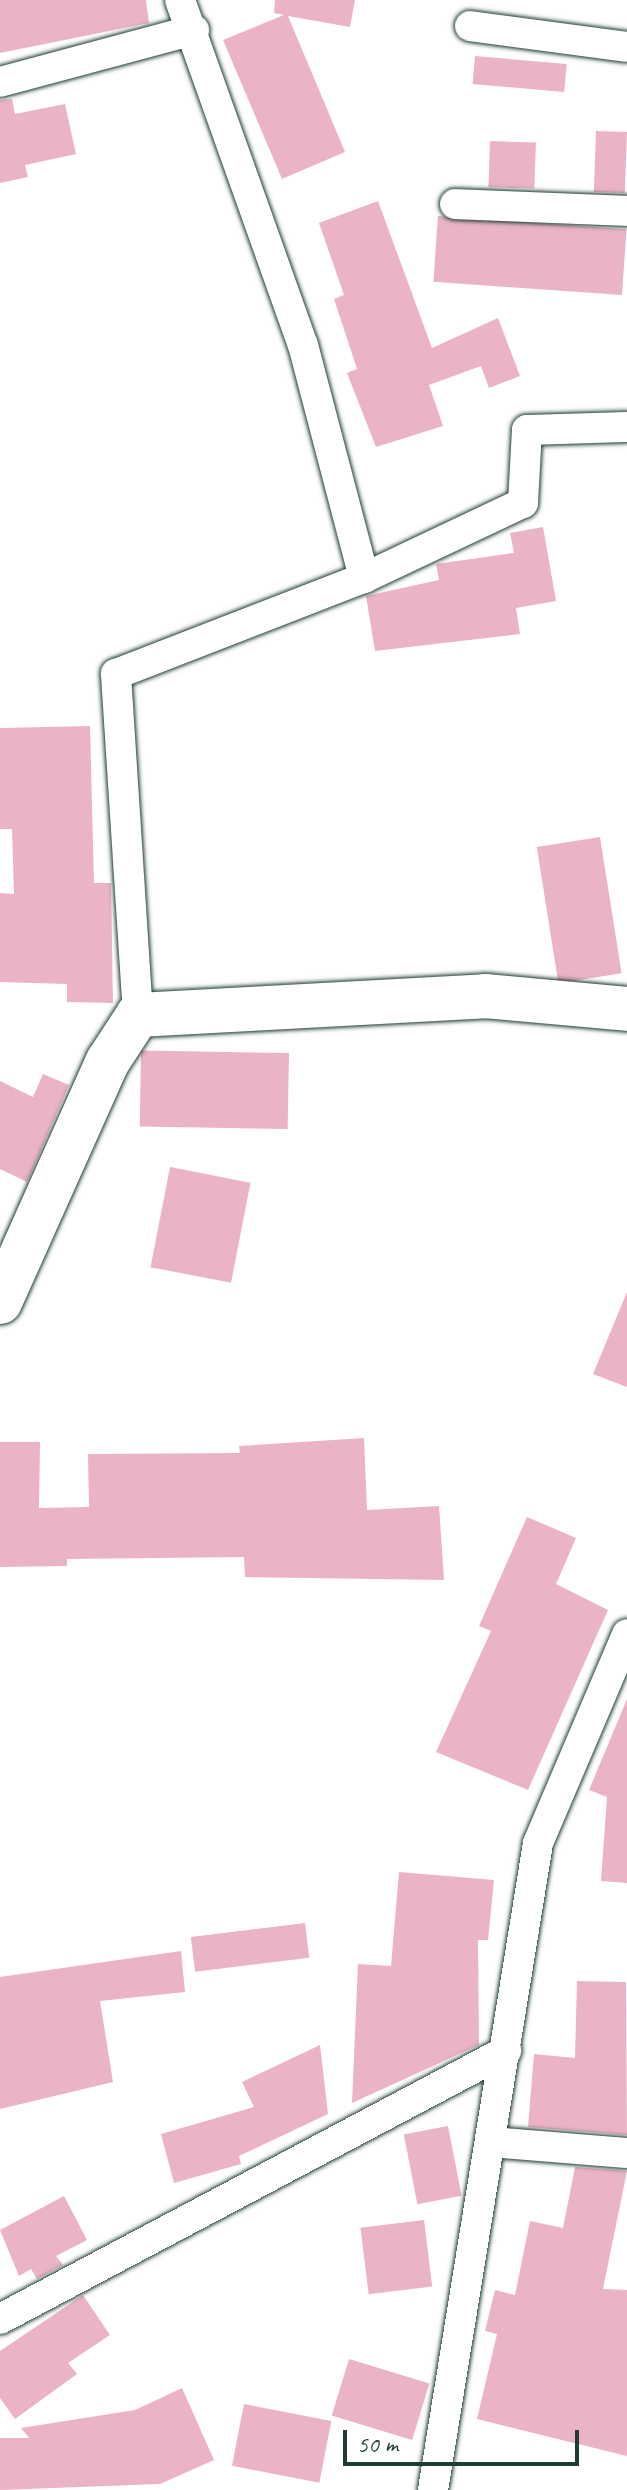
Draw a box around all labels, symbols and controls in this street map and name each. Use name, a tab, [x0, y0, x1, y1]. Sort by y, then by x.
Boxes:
scale bar	[347, 2414, 583, 2464]
text: 50 m	[357, 2429, 398, 2459]

